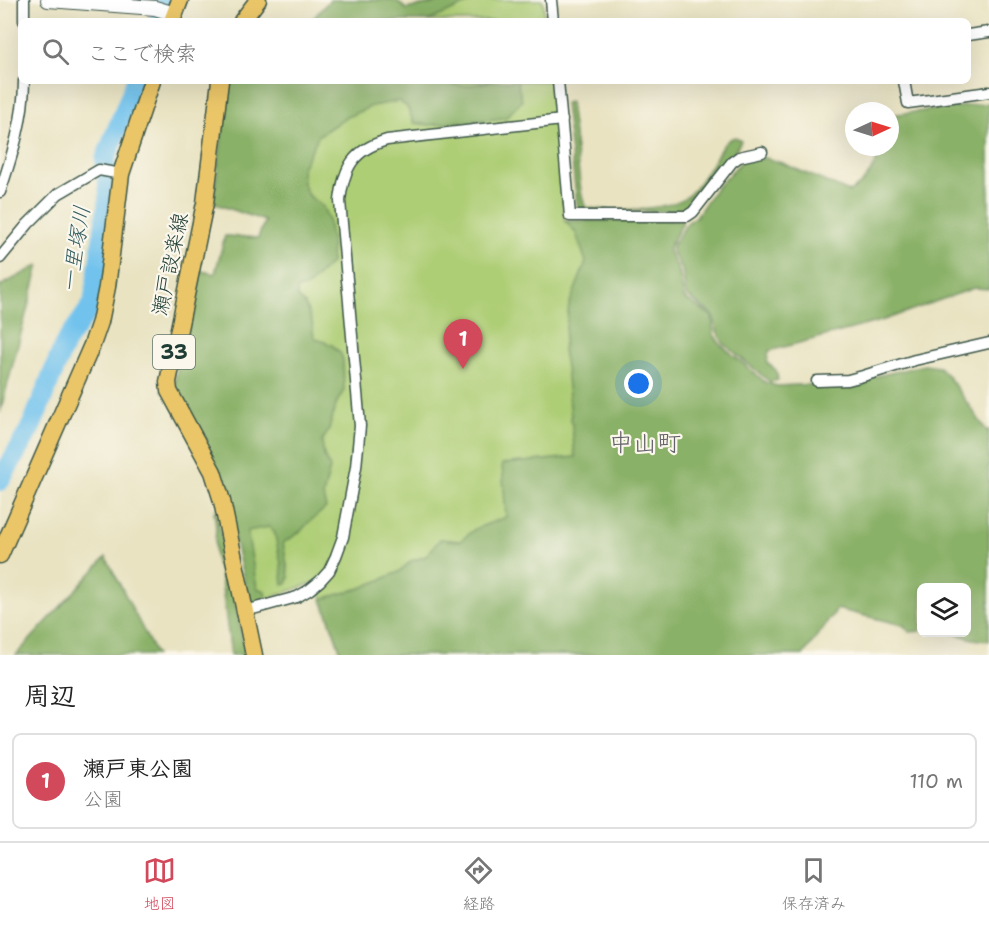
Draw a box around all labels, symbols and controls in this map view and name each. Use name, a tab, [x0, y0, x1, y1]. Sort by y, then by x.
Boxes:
search box	[18, 18, 971, 84]
icon: search	[39, 35, 72, 68]
text: ここで検索	[87, 39, 197, 68]
north arrow	[845, 102, 899, 156]
water label: 一里塚川	[54, 203, 97, 295]
street label: 瀬戸設楽線	[145, 210, 195, 318]
pin: 1	[444, 320, 482, 369]
road number: 33	[153, 335, 195, 369]
your location	[624, 369, 653, 398]
district label: 中山町	[609, 427, 681, 459]
map controls	[917, 583, 971, 637]
button: layers	[917, 583, 971, 637]
text: 周辺	[24, 678, 76, 713]
text: 瀬戸東公園	[83, 754, 193, 783]
text: 1	[41, 768, 50, 794]
text: 110 m	[909, 768, 963, 794]
text: 公園	[83, 786, 123, 812]
tab: 地図	[143, 854, 176, 914]
tab: 経路	[462, 854, 495, 914]
tab: 保存済み	[782, 854, 846, 914]

